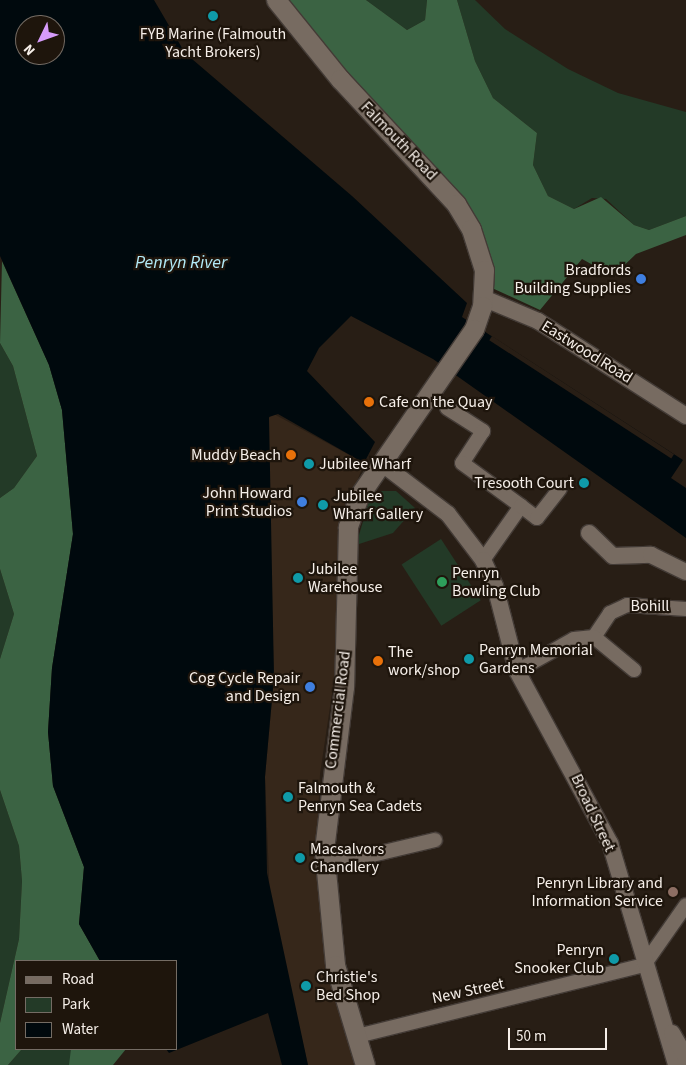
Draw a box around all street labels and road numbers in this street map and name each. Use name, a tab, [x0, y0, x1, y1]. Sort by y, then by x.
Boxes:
street label: Falmouth Road	[357, 98, 441, 184]
street label: Eastwood Road	[538, 316, 636, 388]
street label: Bohill	[631, 596, 669, 616]
street label: Commercial Road	[321, 650, 355, 770]
street label: Broad Street	[567, 771, 619, 855]
street label: New Street	[430, 974, 506, 1008]

